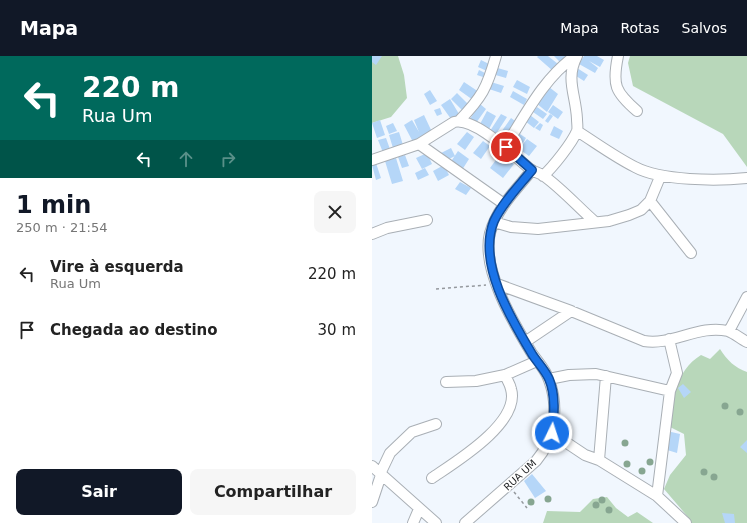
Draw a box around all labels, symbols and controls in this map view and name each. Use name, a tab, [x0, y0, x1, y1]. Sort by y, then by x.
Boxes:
text: Mapa	[20, 17, 78, 39]
text: Mapa	[560, 20, 598, 36]
text: Rotas	[620, 20, 660, 36]
text: Salvos	[682, 20, 727, 36]
text: 220 m	[82, 71, 179, 104]
icon: left	[16, 72, 68, 124]
text: Rua Um	[82, 105, 153, 126]
pin	[489, 130, 523, 164]
icon: arrive	[495, 136, 517, 158]
icon: left	[133, 148, 155, 170]
icon: ahead	[175, 148, 197, 170]
icon: right	[217, 148, 239, 170]
text: 1 min	[16, 191, 91, 219]
button: close	[314, 191, 356, 233]
text: 250 m · 21:54	[16, 220, 107, 235]
text: Vire à esquerda	[50, 258, 184, 276]
icon: left	[16, 263, 38, 285]
text: 220 m	[308, 265, 356, 283]
text: Rua Um	[50, 276, 101, 291]
icon: arrive	[16, 319, 38, 341]
text: Chegada ao destino	[50, 321, 218, 339]
text: 30 m	[318, 321, 356, 339]
position arrow	[531, 412, 573, 454]
street label: RUA UM	[502, 457, 538, 493]
button: Sair	[16, 469, 182, 515]
button: Compartilhar	[190, 469, 356, 515]

